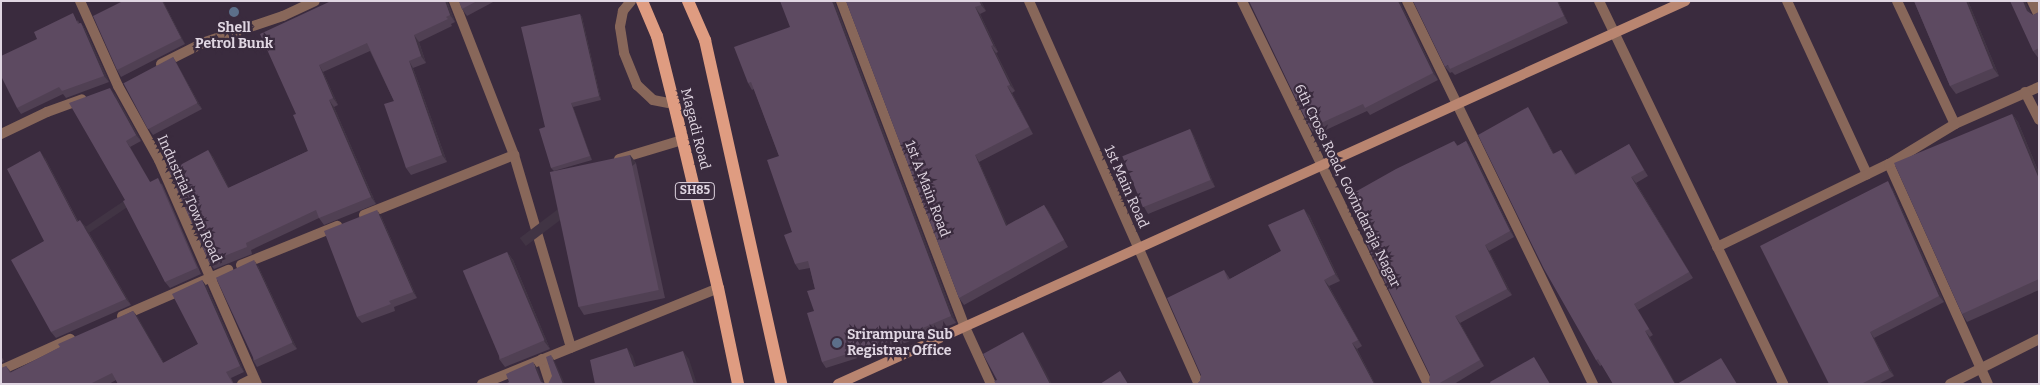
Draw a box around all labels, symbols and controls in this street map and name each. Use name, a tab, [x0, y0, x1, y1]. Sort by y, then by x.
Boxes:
marker: Shell Petrol Bunk	[228, 6, 240, 18]
place label: Shell Petrol Bunk	[195, 20, 273, 52]
street label: 6th Cross Road, Govindaraja Nagar	[1290, 82, 1404, 290]
street label: Magadi Road	[677, 87, 713, 171]
street label: Industrial Town Road	[153, 133, 225, 265]
street label: 1st A Main Road	[901, 139, 953, 239]
street label: 1st Main Road	[1100, 143, 1152, 231]
road number: SH85	[674, 182, 716, 200]
place label: Srirampura Sub Registrar Office	[847, 327, 953, 360]
marker: Srirampura Sub Registrar Office	[831, 337, 843, 349]

